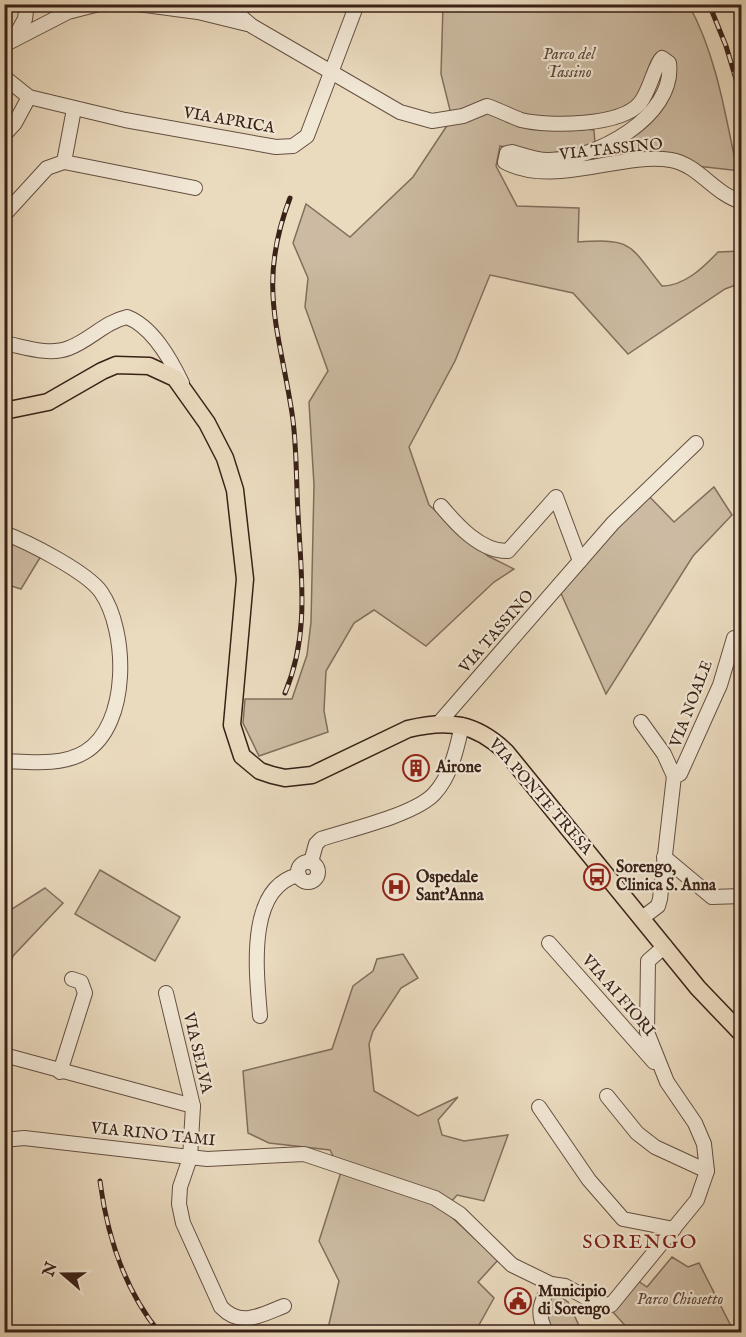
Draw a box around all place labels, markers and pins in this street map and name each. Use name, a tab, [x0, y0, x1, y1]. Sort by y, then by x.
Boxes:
building icon: Airone	[401, 753, 431, 783]
place label: Airone	[435, 758, 482, 778]
place label: Sorengo, Clinica S. Anna	[616, 858, 717, 896]
bus stop icon: Sorengo, Clinica S. Anna	[582, 862, 612, 892]
place label: Ospedale Sant'Anna	[416, 868, 485, 906]
hospital icon: Ospedale Sant'Anna	[381, 872, 411, 902]
place label: Municipio di Sorengo	[538, 1282, 610, 1320]
public building icon: Municipio di Sorengo	[503, 1286, 533, 1316]

